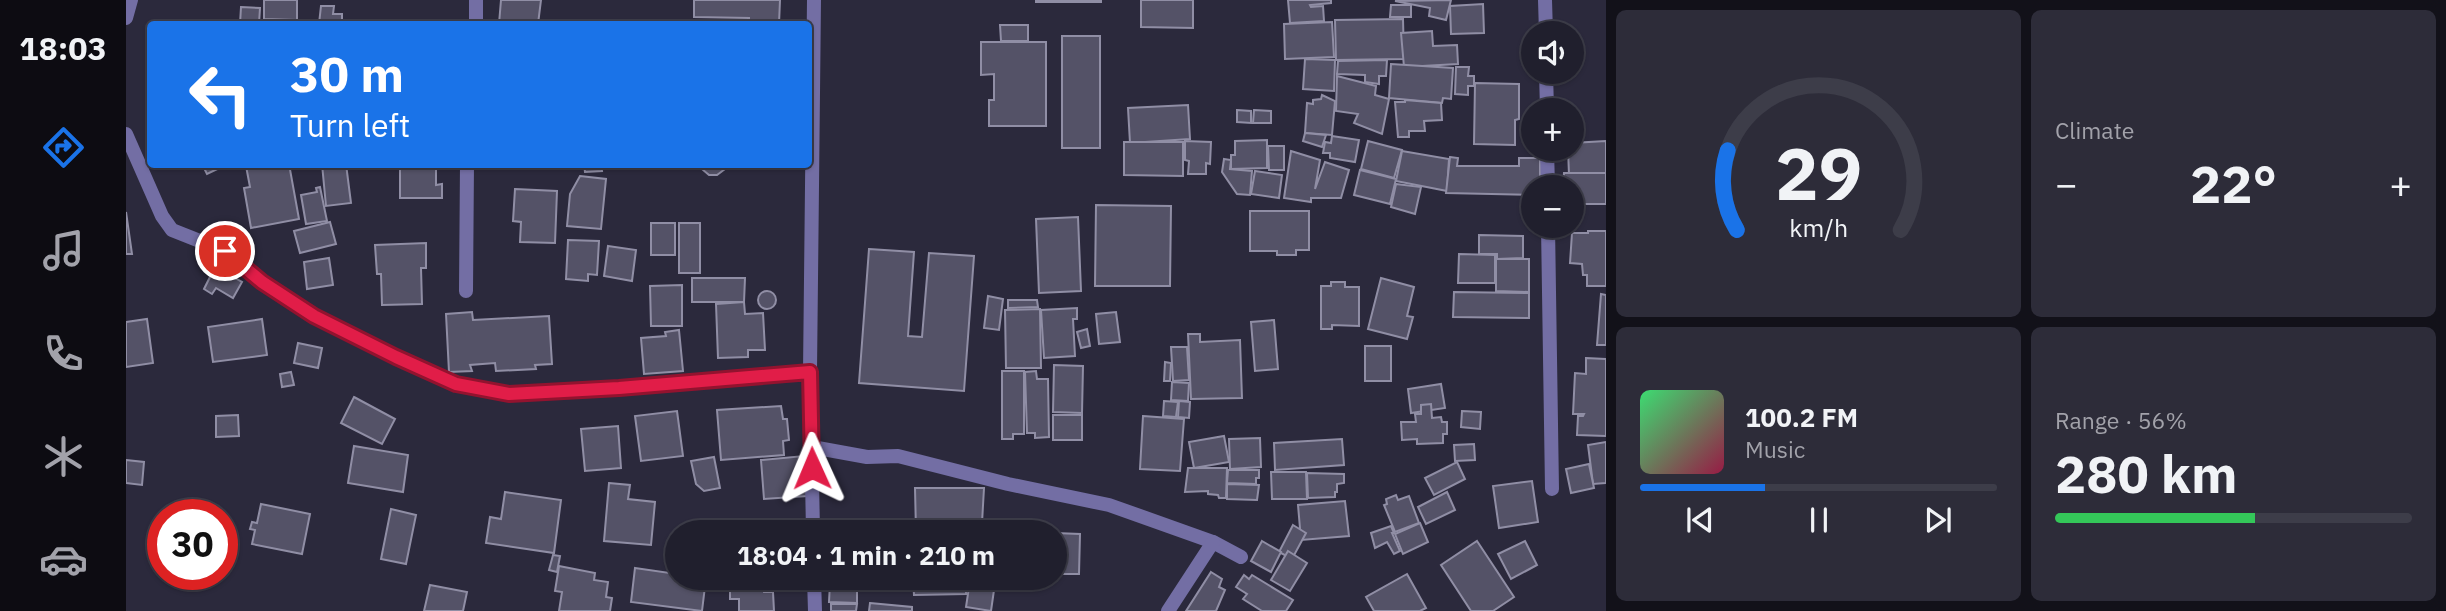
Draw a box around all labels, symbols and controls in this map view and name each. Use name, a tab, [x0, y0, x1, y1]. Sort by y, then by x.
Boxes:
map controls	[1521, 21, 1584, 238]
button: sound	[1521, 21, 1584, 84]
text: 18:03	[19, 27, 107, 69]
text: 30 m	[290, 42, 404, 105]
icon: left	[175, 49, 266, 140]
button: +	[1521, 98, 1584, 161]
text: Turn left	[290, 104, 410, 146]
text: Climate	[2055, 115, 2134, 145]
icon: directions	[39, 123, 88, 172]
text: 29	[1775, 125, 1862, 220]
text: 22°	[2190, 150, 2277, 217]
text: −	[2055, 159, 2078, 208]
text: +	[2389, 159, 2412, 208]
button: −	[1521, 175, 1584, 238]
text: km/h	[1789, 210, 1848, 243]
pin	[195, 221, 255, 281]
icon: music	[39, 226, 88, 275]
icon: arrive	[206, 232, 244, 270]
icon: phone	[39, 329, 88, 378]
text: 100.2 FM	[1745, 400, 1858, 434]
text: Range · 56%	[2055, 405, 2187, 435]
position arrow	[775, 431, 849, 505]
icon: climate	[39, 432, 88, 481]
text: Music	[1745, 434, 1805, 464]
text: 280 km	[2055, 440, 2237, 507]
speed limit sign: 30	[147, 499, 238, 590]
icon: previous	[1681, 501, 1719, 539]
icon: pause	[1800, 501, 1838, 539]
icon: next	[1919, 501, 1957, 539]
icon: car	[39, 535, 88, 584]
text: 18:04 · 1 min · 210 m	[737, 538, 995, 572]

